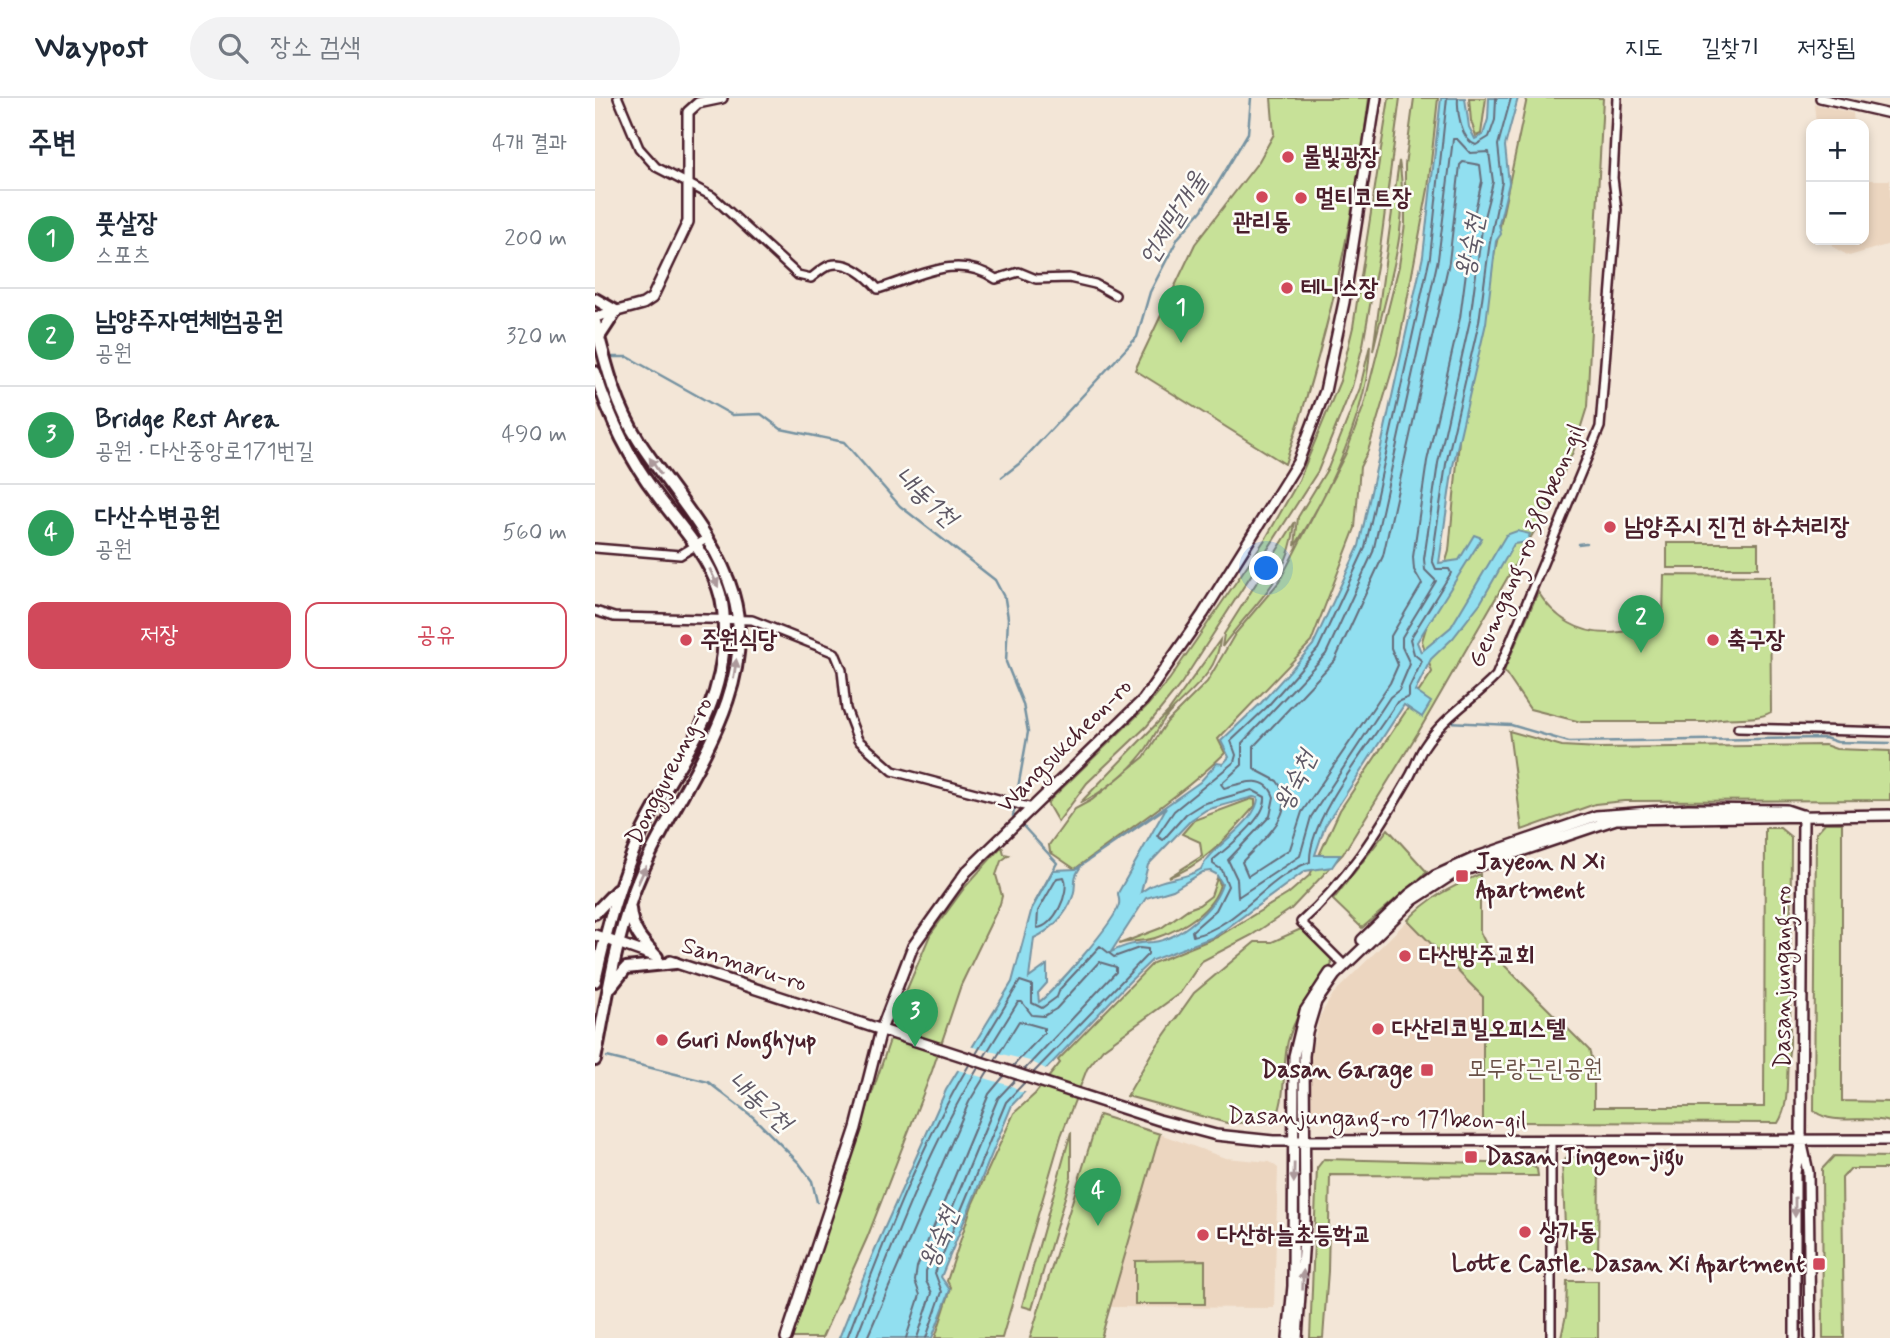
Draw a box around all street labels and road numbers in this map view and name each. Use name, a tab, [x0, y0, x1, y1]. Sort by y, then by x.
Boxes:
street label: Geumgang-ro 380beon-gil	[1462, 419, 1595, 674]
street label: Wangsukcheon-ro	[991, 672, 1141, 822]
street label: Donggureung-ro	[620, 692, 722, 851]
street label: Dasanjungang-ro	[1768, 886, 1802, 1068]
street label: Sanmaru-ro	[678, 930, 810, 1000]
street label: Dasanjungang-ro 171beon-gil	[1227, 1101, 1527, 1140]

